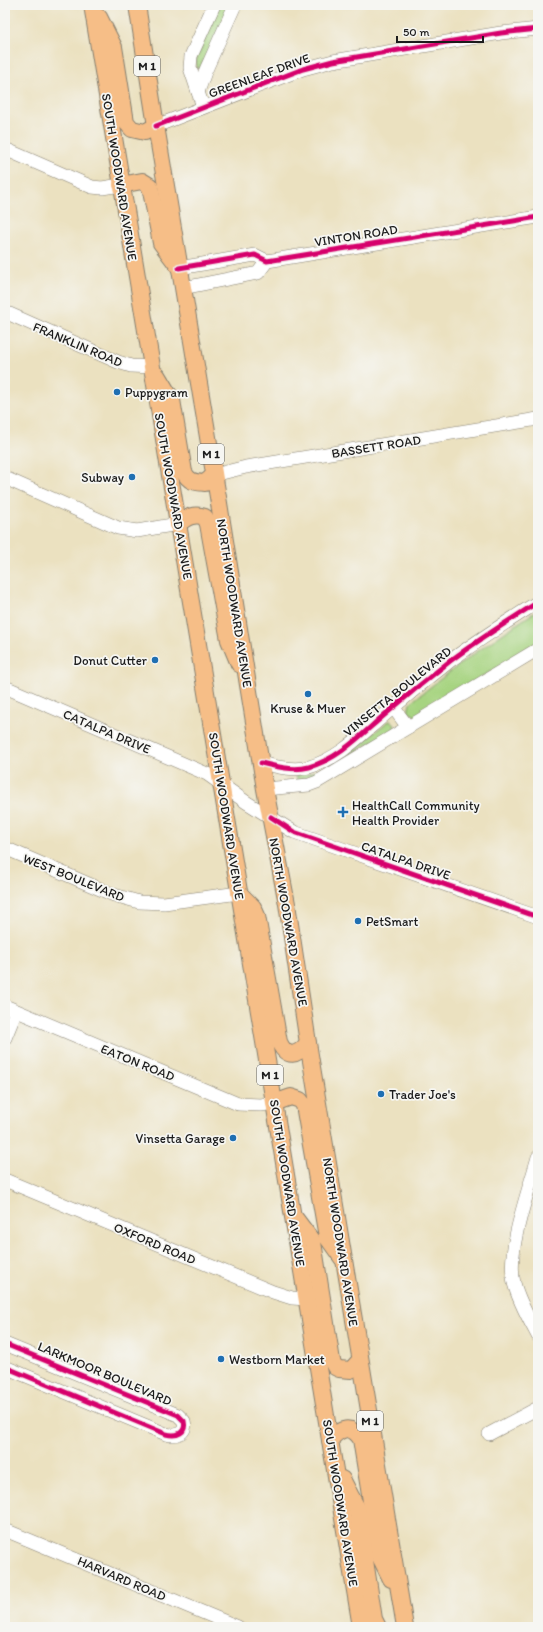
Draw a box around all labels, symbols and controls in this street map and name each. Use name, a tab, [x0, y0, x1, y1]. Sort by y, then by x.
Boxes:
scale bar	[397, 18, 483, 44]
text: 50 m	[403, 25, 429, 39]
street label: GREENLEAF DRIVE	[206, 50, 312, 101]
road number: M 1	[134, 56, 160, 76]
street label: SOUTH WOODWARD AVENUE	[99, 92, 140, 262]
street label: VINTON ROAD	[313, 221, 399, 249]
street label: FRANKLIN ROAD	[31, 319, 125, 370]
place label: Puppygram	[125, 385, 188, 400]
marker: Puppygram	[112, 387, 122, 397]
street label: SOUTH WOODWARD AVENUE	[151, 412, 196, 581]
street label: BASSETT ROAD	[330, 432, 422, 461]
road number: M 1	[198, 444, 224, 464]
place label: Subway	[81, 470, 124, 485]
marker: Subway	[127, 472, 137, 482]
street label: NORTH WOODWARD AVENUE	[214, 518, 255, 689]
street label: VINSETTA BOULEVARD	[340, 643, 455, 740]
place label: Donut Cutter	[73, 653, 148, 668]
marker: Donut Cutter	[150, 655, 160, 665]
marker: Kruse & Muer	[303, 689, 313, 699]
place label: Kruse & Muer	[270, 701, 347, 716]
street label: CATALPA DRIVE	[61, 706, 153, 757]
street label: SOUTH WOODWARD AVENUE	[206, 731, 247, 901]
place label: HealthCall Community Health Provider	[352, 798, 480, 828]
marker: HealthCall Community Health Provider	[337, 806, 349, 818]
street label: NORTH WOODWARD AVENUE	[266, 837, 311, 1007]
street label: CATALPA DRIVE	[359, 838, 453, 883]
street label: WEST BOULEVARD	[21, 850, 127, 905]
place label: PetSmart	[366, 914, 418, 929]
marker: PetSmart	[353, 916, 363, 926]
street label: EATON ROAD	[99, 1041, 177, 1084]
road number: M 1	[257, 1065, 283, 1085]
place label: Trader Joe's	[389, 1087, 456, 1102]
marker: Trader Joe's	[376, 1089, 386, 1099]
street label: SOUTH WOODWARD AVENUE	[267, 1098, 308, 1268]
place label: Vinsetta Garage	[136, 1131, 225, 1146]
marker: Vinsetta Garage	[228, 1133, 238, 1143]
street label: NORTH WOODWARD AVENUE	[320, 1157, 361, 1328]
street label: OXFORD ROAD	[112, 1219, 198, 1268]
street label: LARKMOOR BOULEVARD	[36, 1338, 174, 1409]
place label: Westborn Market	[229, 1352, 325, 1367]
marker: Westborn Market	[216, 1354, 226, 1364]
road number: M 1	[357, 1411, 383, 1431]
street label: SOUTH WOODWARD AVENUE	[320, 1418, 361, 1588]
street label: HARVARD ROAD	[75, 1553, 169, 1604]

